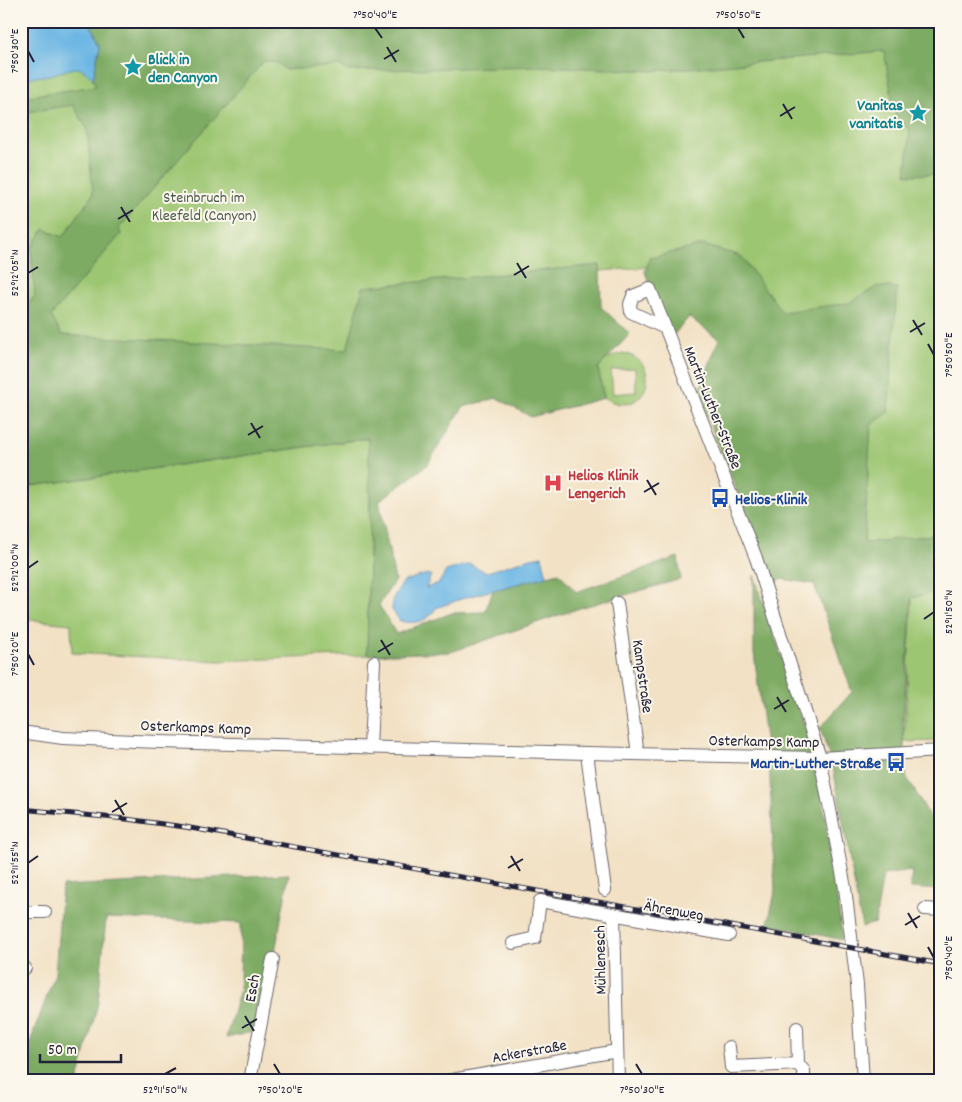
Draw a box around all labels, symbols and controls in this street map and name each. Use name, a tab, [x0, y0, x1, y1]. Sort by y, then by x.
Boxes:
text: 7°50'40"E	[353, 7, 398, 24]
text: 7°50'50"E	[716, 7, 761, 24]
text: 7°50'30"E	[7, 28, 24, 73]
place label: Blick in den Canyon	[148, 49, 217, 90]
place icon: Blick in den Canyon	[122, 56, 144, 78]
place label: Vanitas vanitatis	[850, 95, 903, 136]
place icon: Vanitas vanitatis	[907, 102, 929, 124]
park label: Steinbruch im Kleefeld (Canyon)	[152, 187, 256, 228]
text: 52°12'05"N	[7, 249, 24, 297]
text: 7°50'50"E	[941, 332, 958, 377]
street label: Martin-Luther-Straße	[677, 343, 747, 473]
place label: Helios Klinik Lengerich	[568, 465, 639, 506]
hospital icon: Helios Klinik Lengerich	[542, 472, 564, 494]
bus stop icon: Helios-Klinik	[709, 487, 731, 509]
place label: Helios-Klinik	[735, 489, 808, 512]
text: 52°12'00"N	[7, 544, 24, 592]
text: 52°11'50"N	[941, 590, 958, 634]
text: 7°50'20"E	[7, 631, 24, 676]
street label: Kampstraße	[625, 638, 658, 715]
street label: Osterkamps Kamp	[140, 715, 252, 742]
street label: Osterkamps Kamp	[708, 730, 820, 755]
bus stop icon: Martin-Luther-Straße	[885, 751, 907, 773]
place label: Martin-Luther-Straße	[750, 753, 881, 776]
text: 52°11'55"N	[7, 841, 24, 885]
street label: Ährenweg	[642, 895, 705, 928]
street label: Mühlenesch	[589, 925, 614, 995]
text: 7°50'40"E	[941, 935, 958, 980]
street label: Esch	[240, 973, 267, 1004]
scale bar	[40, 1032, 121, 1064]
street label: Ackerstraße	[490, 1035, 569, 1070]
text: 50 m	[48, 1040, 77, 1062]
text: 52°11'50"N	[143, 1082, 187, 1099]
text: 7°50'20"E	[258, 1082, 303, 1099]
text: 7°50'30"E	[620, 1082, 665, 1099]

